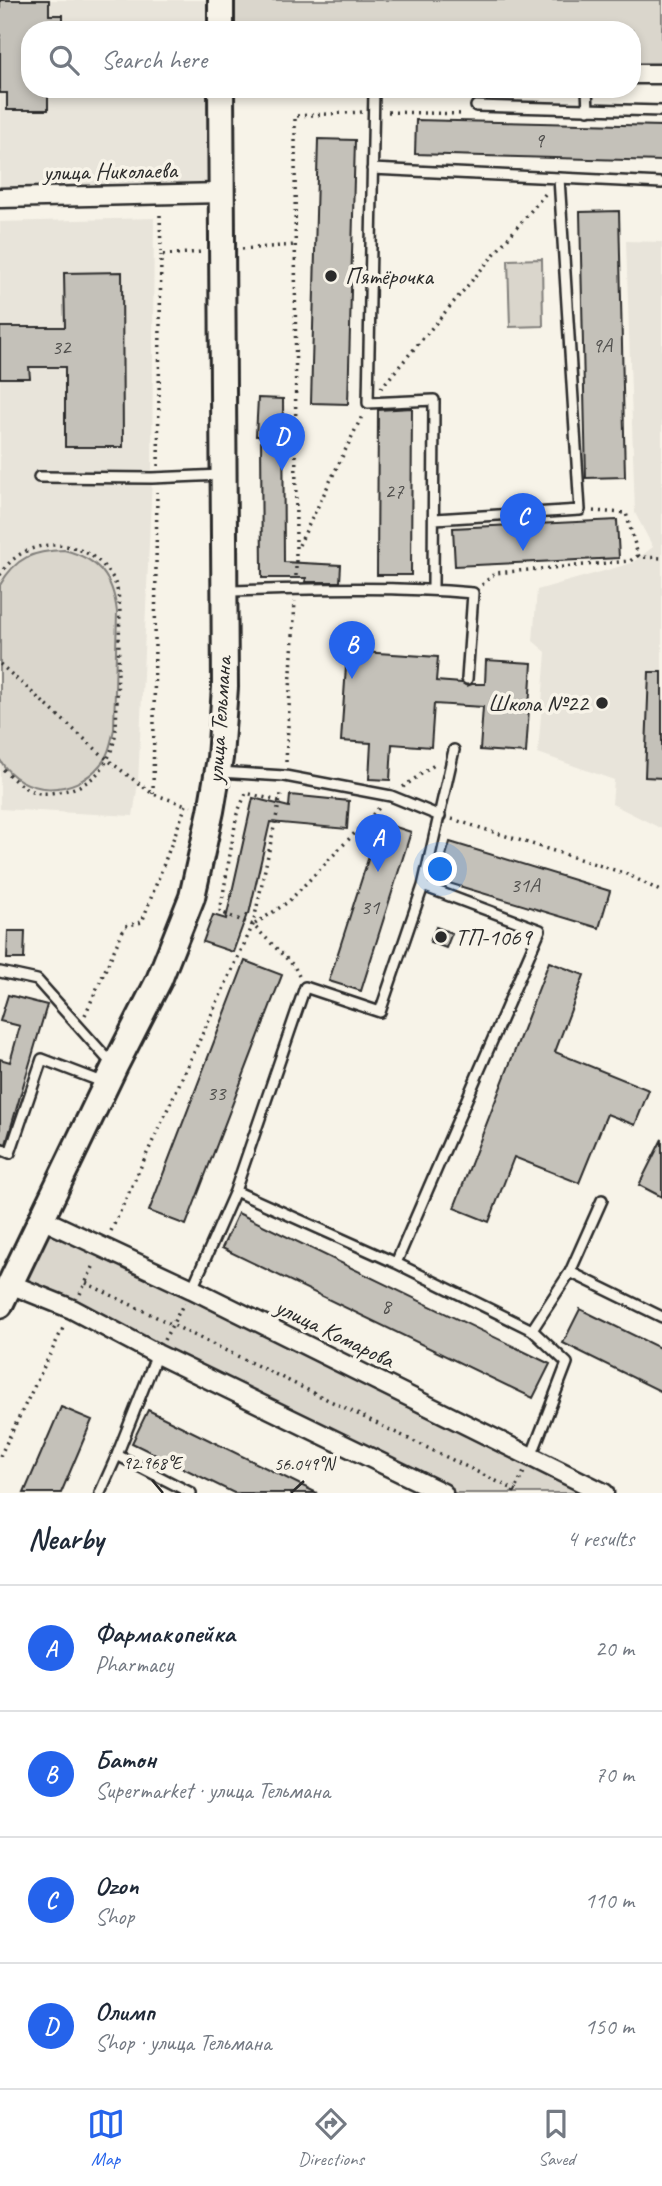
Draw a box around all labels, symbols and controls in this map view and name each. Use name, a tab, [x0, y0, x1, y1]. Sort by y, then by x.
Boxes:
search box	[21, 21, 641, 98]
icon: search	[45, 41, 83, 79]
text: Search here	[101, 43, 207, 76]
house number: 9	[534, 127, 545, 153]
street label: улица Николаева	[41, 155, 178, 187]
place label: Пятёрочка	[345, 261, 434, 291]
marker: Пятёрочка	[323, 268, 339, 284]
house number: 9А	[592, 332, 613, 358]
house number: 32	[52, 334, 72, 360]
pin: D	[259, 413, 305, 471]
house number: 27	[385, 478, 405, 504]
pin: C	[500, 493, 546, 551]
pin: B	[329, 621, 375, 679]
street label: улица Тельмана	[199, 653, 239, 786]
place label: Школа №22	[488, 688, 590, 718]
marker: Школа №22	[594, 695, 610, 711]
pin: A	[355, 814, 401, 872]
your location	[423, 852, 457, 886]
house number: 31А	[510, 872, 541, 898]
house number: 31	[361, 894, 381, 920]
place label: ТП-1069	[455, 922, 534, 952]
marker: ТП-1069	[433, 929, 449, 945]
house number: 33	[207, 1080, 227, 1106]
street label: улица Комарова	[269, 1291, 401, 1375]
house number: 8	[381, 1293, 393, 1319]
text: 92.968°E	[123, 1452, 184, 1474]
text: 56.049°N	[274, 1453, 337, 1475]
text: Nearby	[28, 1520, 104, 1558]
text: 4 results	[567, 1524, 634, 1553]
text: Фармакопейка	[95, 1617, 235, 1650]
text: A	[45, 1634, 57, 1663]
text: 20 m	[595, 1634, 634, 1663]
text: Pharmacy	[95, 1650, 173, 1679]
text: Батон	[95, 1743, 156, 1776]
text: B	[45, 1760, 57, 1789]
text: 70 m	[595, 1760, 634, 1789]
text: Supermarket · улица Тельмана	[95, 1776, 330, 1805]
text: Ozon	[95, 1869, 138, 1902]
text: C	[46, 1886, 56, 1915]
text: 110 m	[585, 1886, 634, 1915]
text: Shop	[95, 1902, 134, 1931]
text: Олимп	[95, 1995, 155, 2028]
text: D	[44, 2012, 58, 2041]
text: 150 m	[585, 2012, 634, 2041]
text: Shop · улица Тельмана	[95, 2028, 271, 2057]
tab: Map	[87, 2105, 125, 2171]
tab: Directions	[298, 2105, 364, 2171]
tab: Saved	[537, 2105, 575, 2171]

